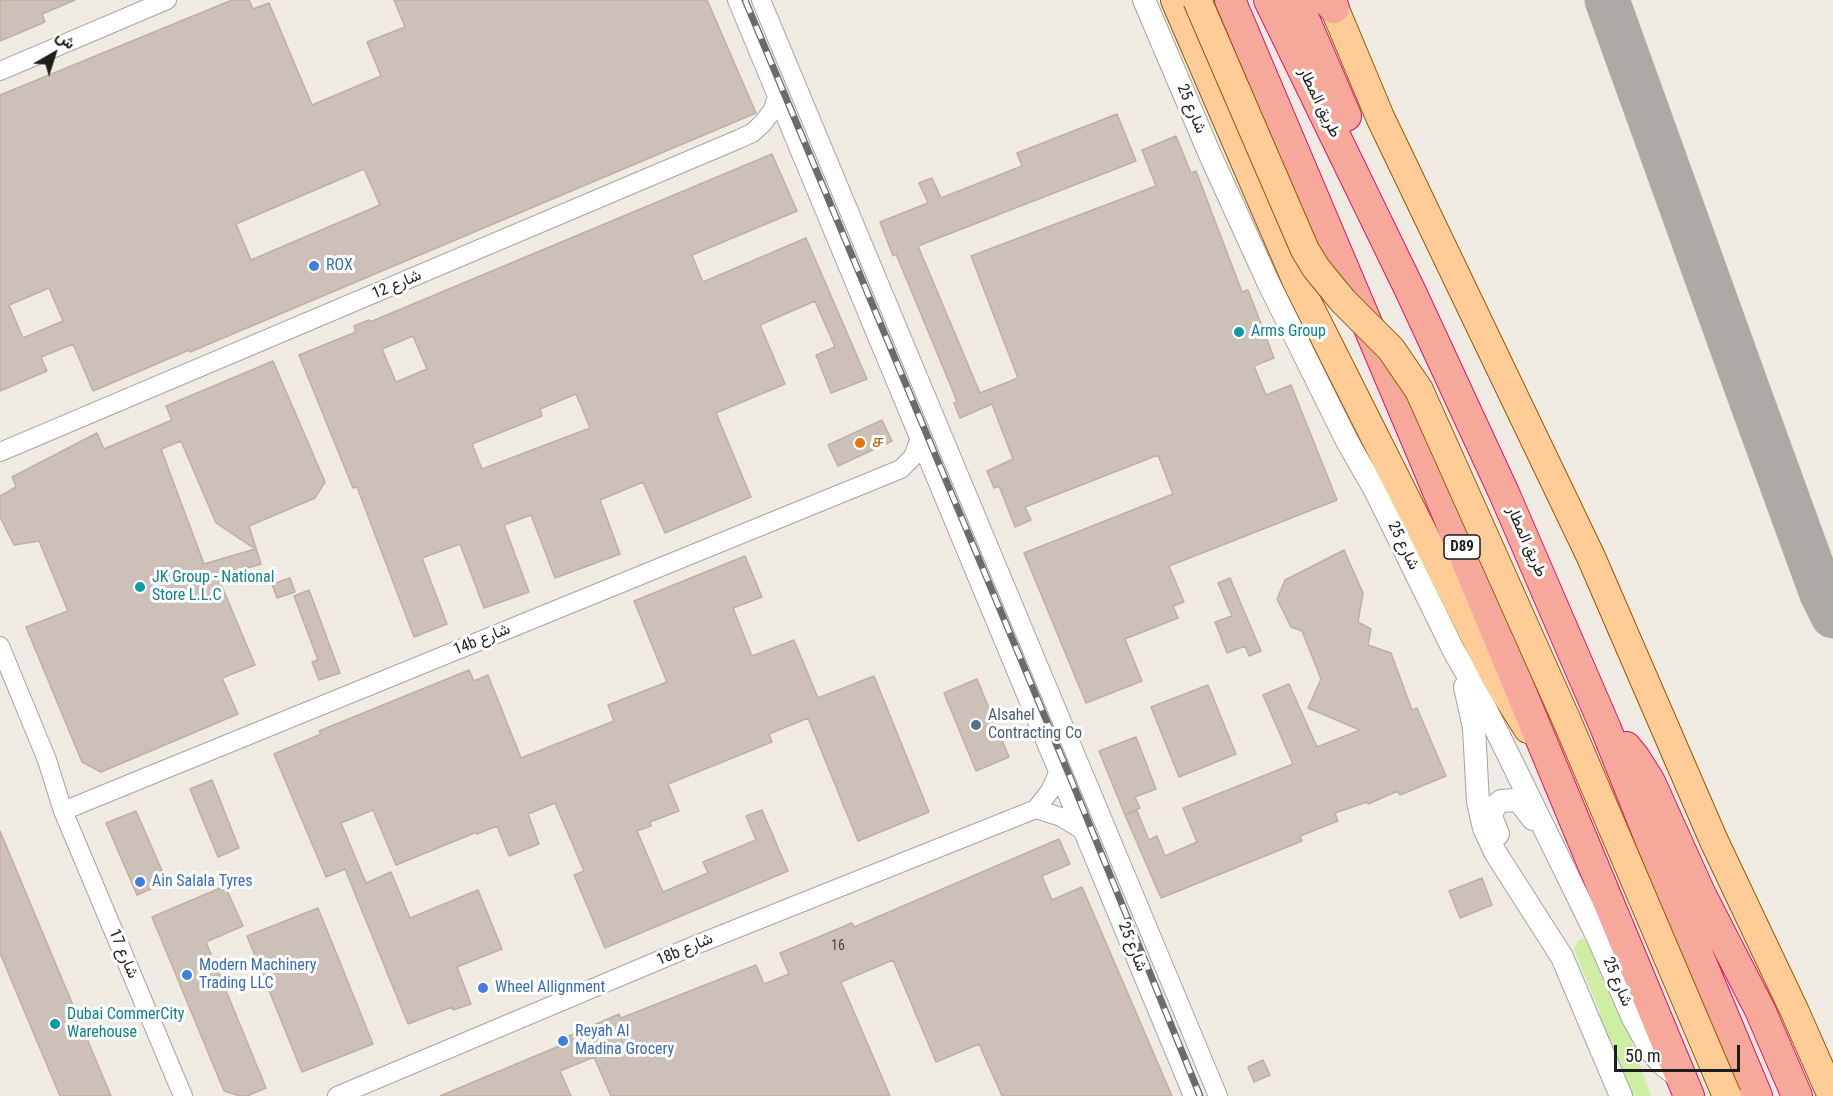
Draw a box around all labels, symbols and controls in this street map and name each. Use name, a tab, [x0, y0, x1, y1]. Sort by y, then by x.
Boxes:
north arrow	[24, 24, 84, 84]
text: ش	[52, 26, 79, 53]
street label: طريق المطار	[1294, 65, 1344, 141]
street label: شارع 25	[1172, 81, 1210, 137]
place label: ROX	[326, 256, 353, 276]
marker: ROX	[307, 259, 321, 273]
street label: شارع 12	[369, 266, 425, 304]
place label: Arms Group	[1251, 322, 1326, 342]
marker: Arms Group	[1232, 325, 1246, 339]
place label: ச	[872, 433, 884, 453]
marker: ச	[853, 436, 867, 450]
street label: طريق المطار	[1502, 504, 1550, 580]
street label: شارع 25	[1383, 519, 1423, 573]
road number: D89	[1444, 535, 1480, 559]
place label: JK Group - National Store L.L.C	[152, 568, 274, 606]
marker: JK Group - National Store L.L.C	[133, 580, 147, 594]
street label: 14b شارع	[451, 620, 513, 660]
place label: Alsahel Contracting Co	[988, 706, 1082, 744]
marker: Alsahel Contracting Co	[969, 718, 983, 732]
place label: Ain Salala Tyres	[152, 872, 253, 892]
marker: Ain Salala Tyres	[133, 875, 147, 889]
street label: شارع 25	[1113, 919, 1151, 975]
street label: شارع 17	[104, 926, 142, 982]
street label: 18b شارع	[654, 930, 716, 970]
house number: 16	[831, 938, 845, 954]
street label: شارع 25	[1598, 954, 1636, 1010]
place label: Modern Machinery Trading LLC	[199, 956, 316, 994]
marker: Modern Machinery Trading LLC	[180, 968, 194, 982]
place label: Wheel Allignment	[495, 978, 605, 998]
marker: Wheel Allignment	[476, 981, 490, 995]
place label: Dubai CommerCity Warehouse	[67, 1005, 184, 1043]
marker: Dubai CommerCity Warehouse	[48, 1017, 62, 1031]
place label: Reyah Al Madina Grocery	[575, 1022, 674, 1060]
scale bar	[1617, 1033, 1743, 1071]
marker: Reyah Al Madina Grocery	[556, 1034, 570, 1048]
text: 50 m	[1625, 1045, 1660, 1066]

